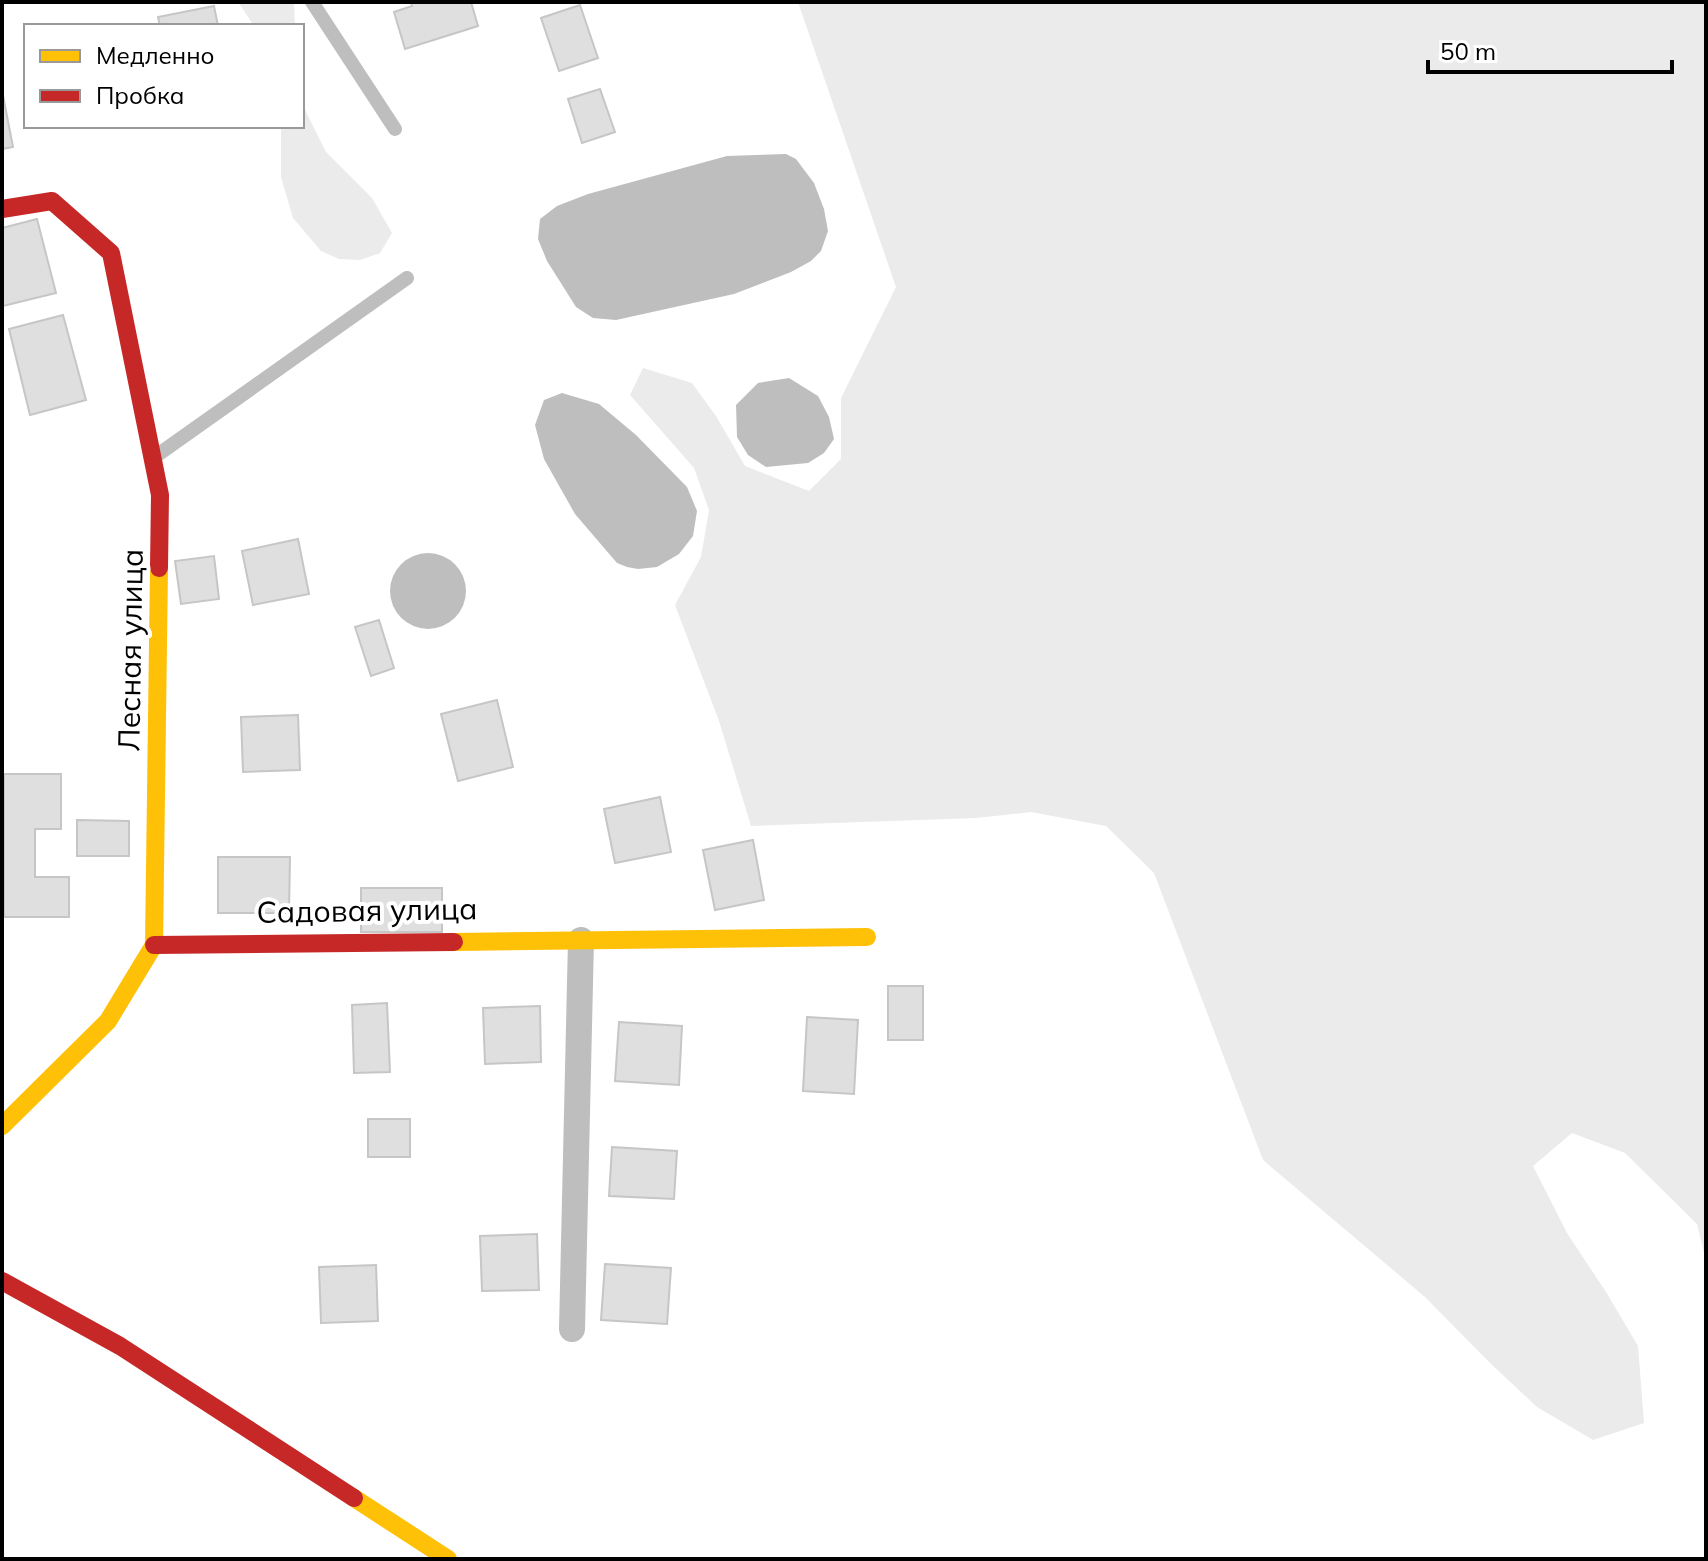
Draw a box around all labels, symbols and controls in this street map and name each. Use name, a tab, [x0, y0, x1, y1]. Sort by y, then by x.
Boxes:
legend	[24, 24, 304, 128]
scale bar	[1428, 24, 1672, 74]
text: 50 m	[1440, 36, 1496, 66]
text: Медленно	[96, 40, 215, 70]
text: Пробка	[96, 80, 184, 110]
street label: Лесная улица	[109, 548, 151, 752]
street label: Садовая улица	[256, 889, 478, 931]

